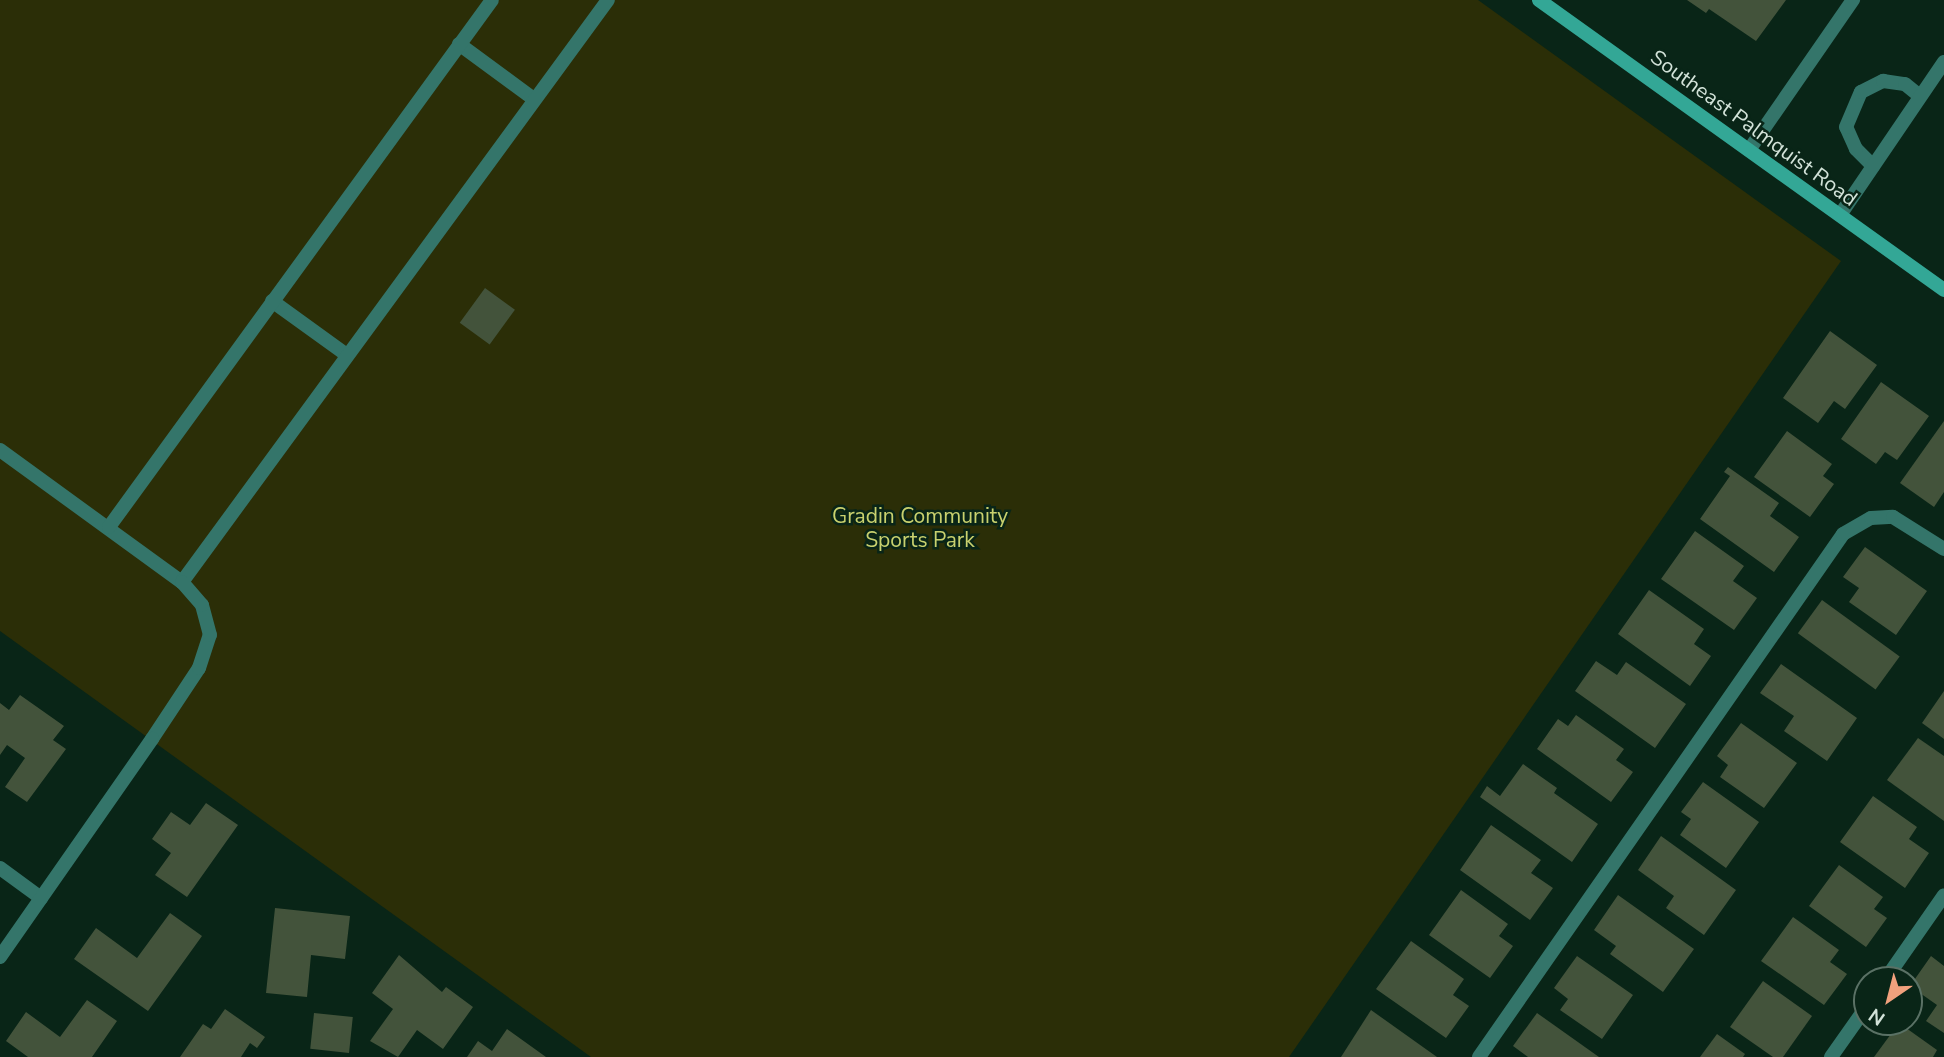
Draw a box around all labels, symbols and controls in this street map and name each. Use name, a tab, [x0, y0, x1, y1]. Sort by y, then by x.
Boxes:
street label: Southeast Palmquist Road	[1646, 45, 1862, 211]
park label: Gradin Community Sports Park	[832, 503, 1008, 553]
north arrow	[1853, 966, 1923, 1036]
text: N	[1864, 1002, 1890, 1031]

